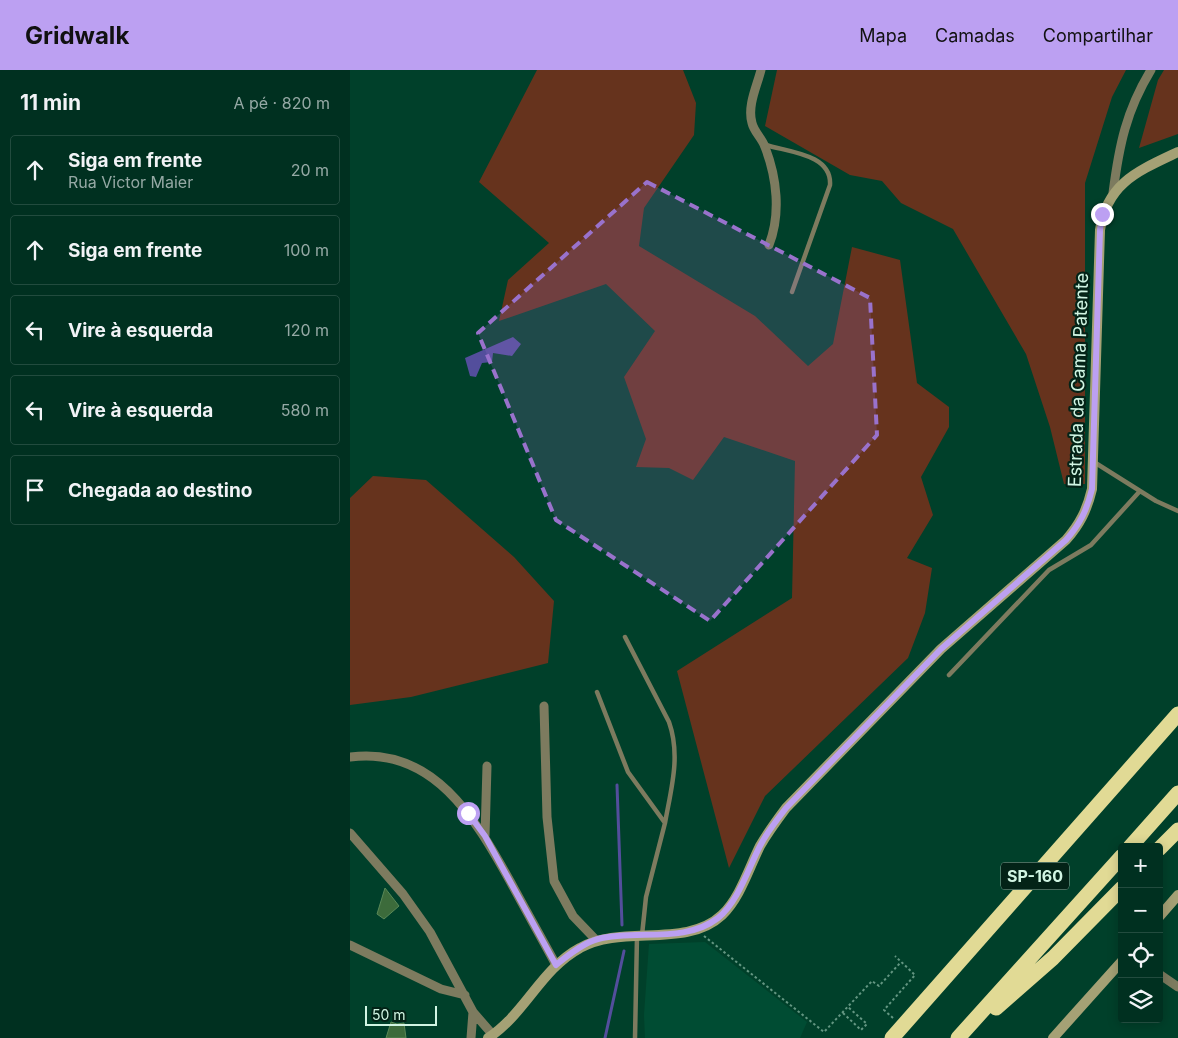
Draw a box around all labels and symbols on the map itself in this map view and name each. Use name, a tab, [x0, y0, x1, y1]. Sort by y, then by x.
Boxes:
route end	[1091, 203, 1114, 226]
street label: Estrada da Cama Patente	[1064, 273, 1092, 487]
route start	[457, 802, 480, 825]
road number: SP-160	[1001, 862, 1069, 889]
scale bar	[365, 1003, 438, 1026]

